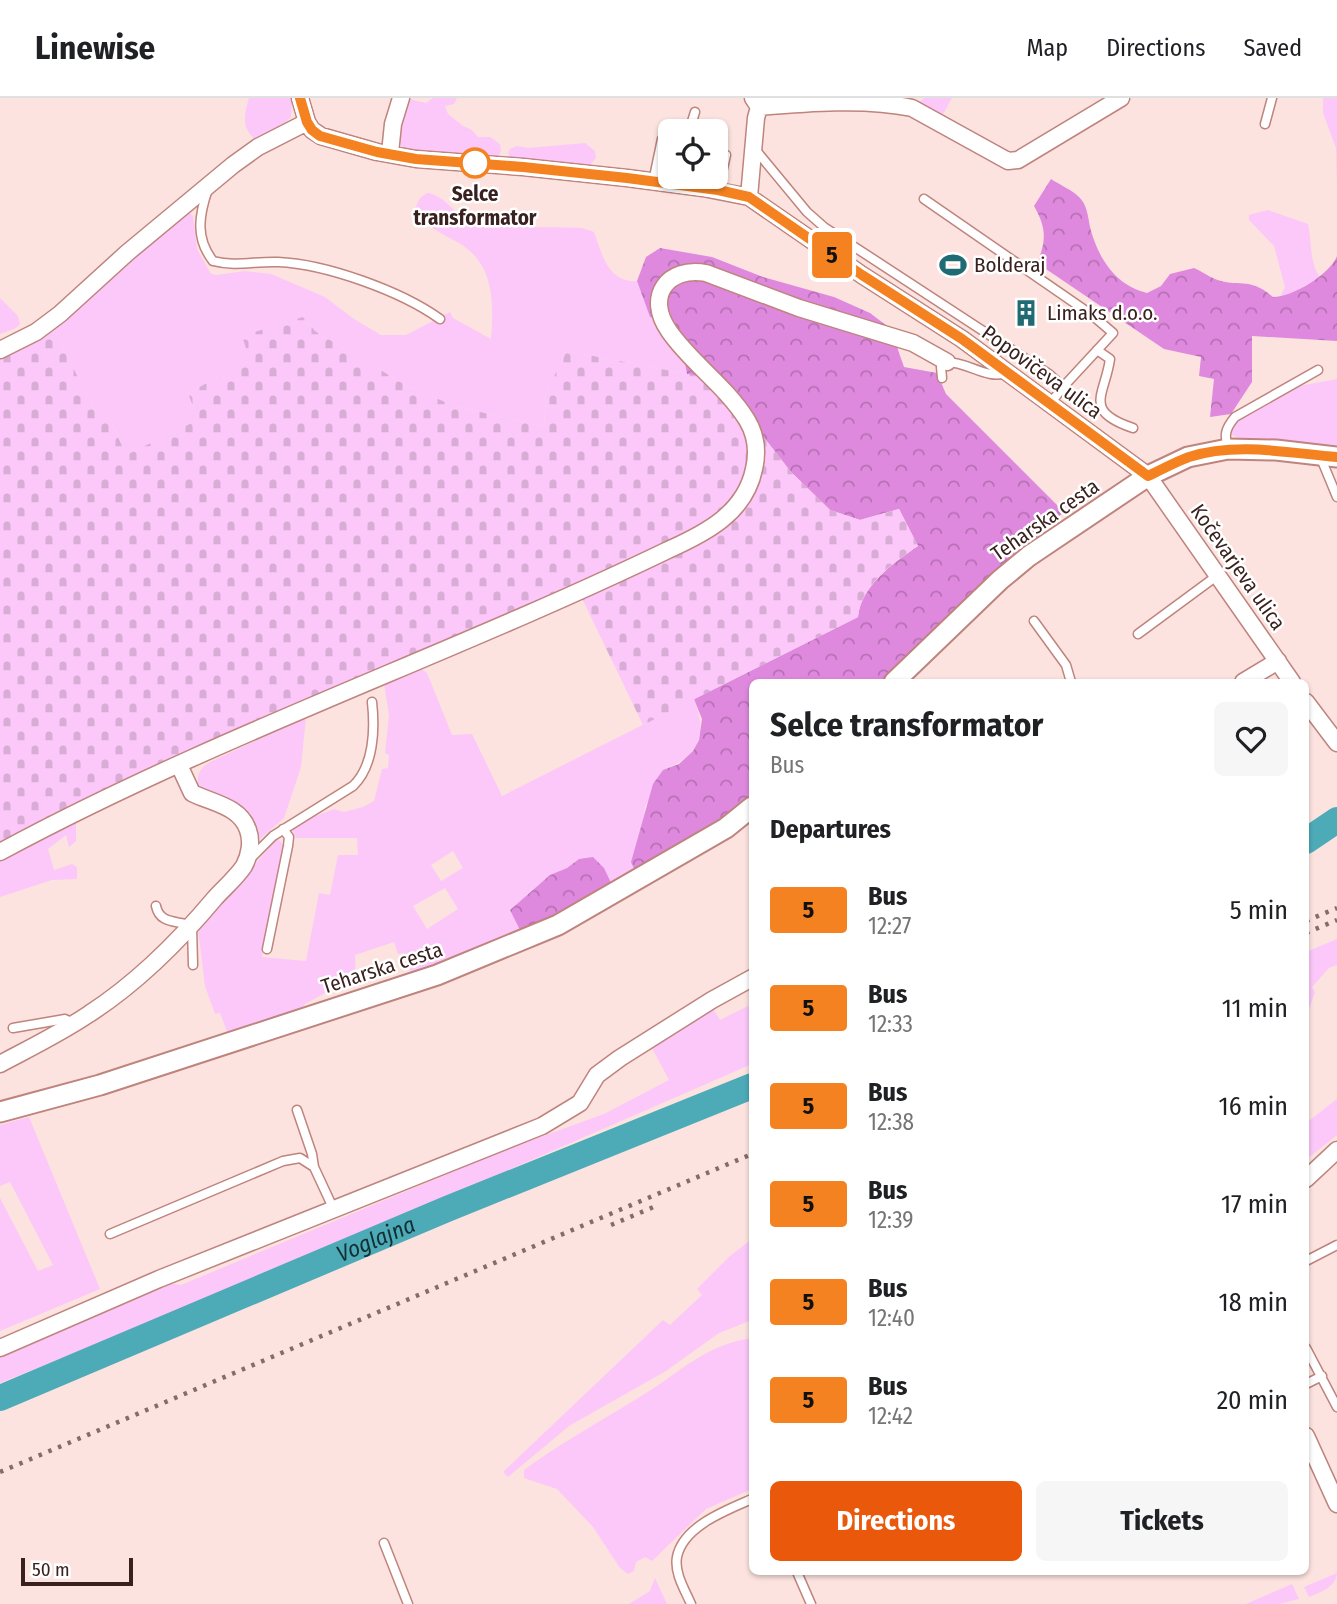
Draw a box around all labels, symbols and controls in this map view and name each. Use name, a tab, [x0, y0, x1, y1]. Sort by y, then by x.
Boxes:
text: Linewise	[35, 28, 155, 68]
text: Map	[1027, 34, 1068, 62]
text: Directions	[1106, 34, 1205, 62]
text: Saved	[1243, 34, 1302, 62]
map controls	[658, 119, 728, 189]
button: locate	[658, 119, 728, 189]
marker: Selce transformator	[460, 148, 490, 178]
place label: Selce transformator	[413, 181, 537, 231]
line badge: 5	[809, 232, 855, 278]
text: 5	[826, 241, 838, 269]
sports icon: Bolderaj	[938, 250, 968, 280]
place label: Bolderaj	[974, 252, 1046, 278]
building icon: Limaks d.o.o.	[1011, 298, 1041, 328]
place label: Limaks d.o.o.	[1047, 300, 1157, 326]
street label: Popovičeva ulica	[977, 320, 1107, 424]
street label: Teharska cesta	[986, 473, 1104, 567]
street label: Kočevarjeva ulica	[1185, 499, 1291, 635]
button: heart	[1214, 702, 1288, 776]
text: Selce transformator	[770, 705, 1043, 745]
text: Bus	[770, 751, 804, 779]
text: Departures	[770, 814, 891, 845]
text: Bus	[868, 881, 907, 912]
text: 5 min	[1230, 895, 1288, 926]
text: 5	[803, 896, 814, 924]
text: 12:27	[868, 912, 911, 940]
street label: Teharska cesta	[318, 936, 446, 1000]
text: Bus	[868, 979, 907, 1010]
text: 11 min	[1222, 993, 1288, 1024]
text: 5	[803, 994, 814, 1022]
text: 12:33	[868, 1010, 913, 1038]
text: Bus	[868, 1077, 907, 1108]
text: 16 min	[1219, 1091, 1288, 1122]
text: 5	[803, 1092, 814, 1120]
text: 12:38	[868, 1108, 914, 1136]
text: Bus	[868, 1175, 907, 1206]
text: 17 min	[1221, 1189, 1288, 1220]
text: 5	[803, 1190, 814, 1218]
text: 12:39	[868, 1206, 914, 1234]
water label: Voglajna	[332, 1210, 419, 1268]
text: Bus	[868, 1273, 907, 1304]
text: 18 min	[1219, 1287, 1288, 1318]
text: 5	[803, 1288, 814, 1316]
text: 12:40	[868, 1304, 915, 1332]
text: Bus	[868, 1371, 907, 1402]
text: 20 min	[1217, 1385, 1288, 1416]
text: 5	[803, 1386, 814, 1414]
text: 12:42	[868, 1402, 913, 1430]
button: Directions	[770, 1481, 1022, 1561]
button: Tickets	[1036, 1481, 1288, 1561]
scale bar	[21, 1555, 133, 1587]
text: 50 m	[32, 1558, 70, 1581]

